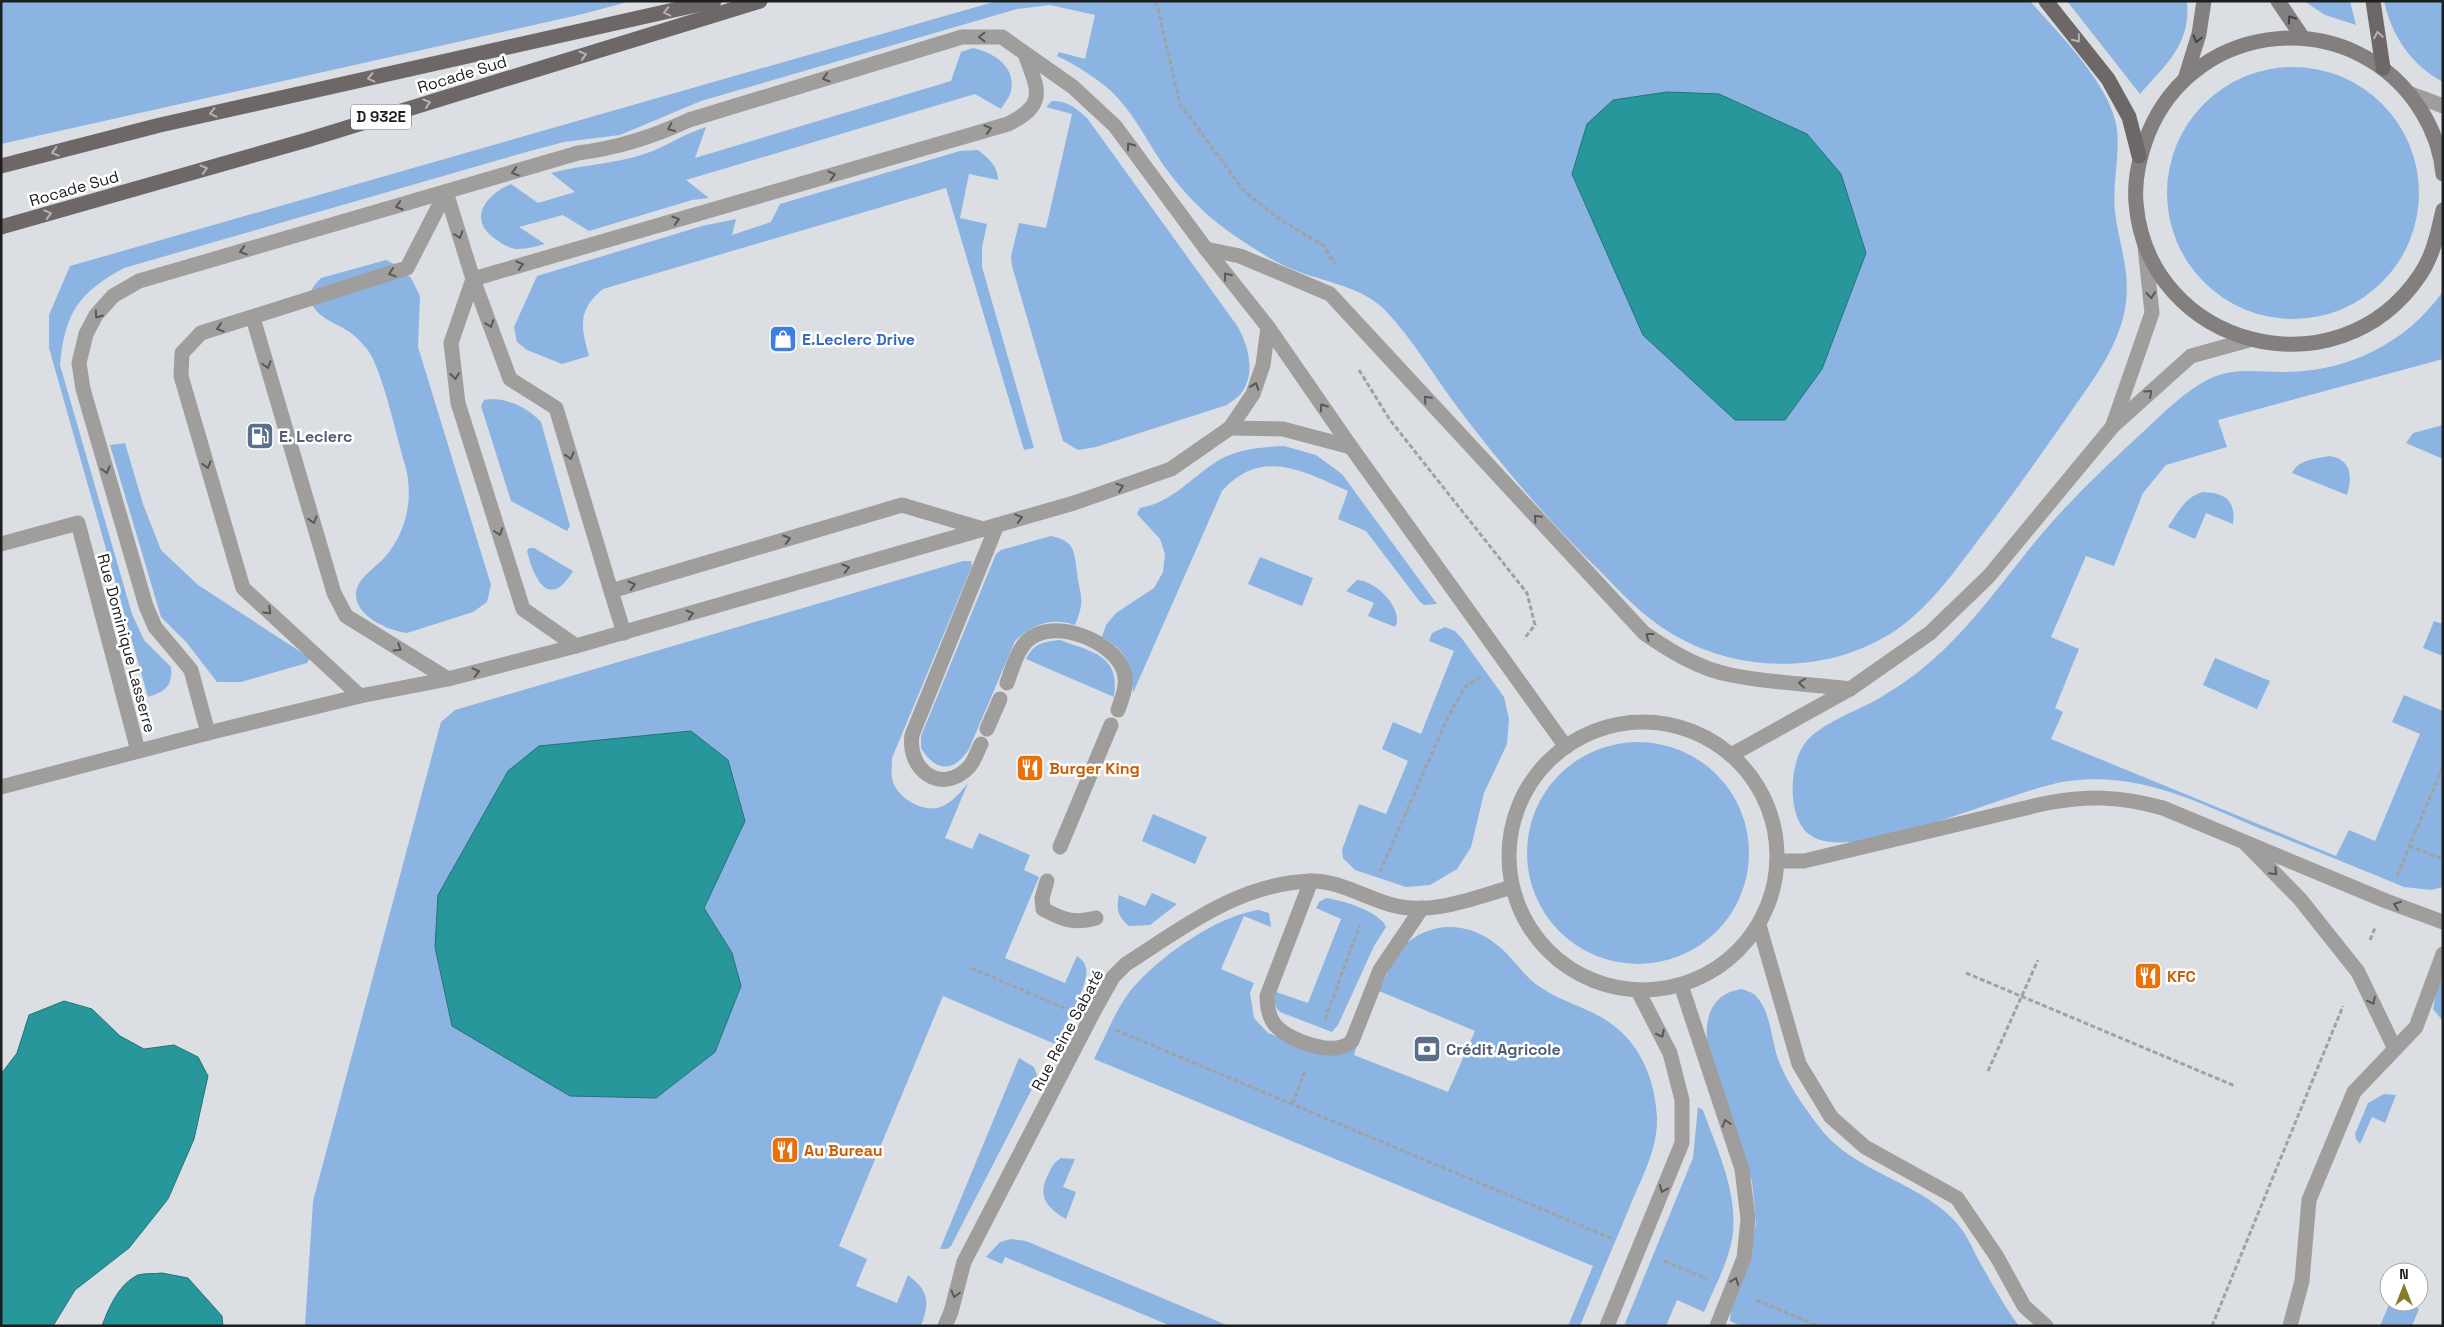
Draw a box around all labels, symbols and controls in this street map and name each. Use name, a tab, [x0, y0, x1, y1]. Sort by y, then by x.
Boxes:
one-way arrow	[662, 6, 671, 17]
one-way arrow	[2288, 16, 2297, 25]
one-way arrow	[2373, 30, 2384, 38]
one-way arrow	[978, 32, 986, 42]
one-way arrow	[2072, 33, 2080, 42]
one-way arrow	[2192, 35, 2203, 44]
street label: Rocade Sud	[415, 51, 509, 98]
one-way arrow	[578, 51, 586, 61]
one-way arrow	[367, 72, 376, 83]
one-way arrow	[822, 73, 830, 83]
one-way arrow	[423, 99, 431, 109]
road number: D 932E	[351, 104, 411, 130]
one-way arrow	[208, 107, 217, 118]
one-way arrow	[667, 122, 676, 133]
one-way arrow	[984, 125, 992, 135]
one-way arrow	[1127, 143, 1135, 152]
one-way arrow	[51, 146, 59, 157]
one-way arrow	[200, 165, 208, 175]
street label: Rocade Sud	[27, 166, 121, 211]
one-way arrow	[511, 166, 520, 176]
one-way arrow	[827, 170, 836, 180]
one-way arrow	[395, 200, 403, 210]
one-way arrow	[44, 209, 52, 219]
one-way arrow	[671, 215, 680, 225]
one-way arrow	[454, 231, 464, 239]
one-way arrow	[239, 245, 247, 255]
one-way arrow	[515, 260, 524, 271]
one-way arrow	[388, 267, 396, 277]
one-way arrow	[1225, 273, 1233, 282]
one-way arrow	[2145, 291, 2156, 299]
one-way arrow	[95, 309, 104, 319]
one-way arrow	[484, 319, 494, 328]
one-way arrow	[217, 322, 225, 332]
shop icon: E.Leclerc Drive	[768, 324, 798, 354]
place label: E.Leclerc Drive	[802, 329, 915, 350]
one-way arrow	[262, 360, 272, 368]
one-way arrow	[449, 372, 460, 380]
one-way arrow	[1249, 382, 1259, 391]
one-way arrow	[2143, 390, 2152, 399]
one-way arrow	[1424, 396, 1433, 405]
one-way arrow	[1320, 403, 1329, 413]
fuel station icon: E. Leclerc	[245, 421, 275, 451]
place label: E. Leclerc	[279, 426, 352, 447]
one-way arrow	[565, 451, 575, 460]
one-way arrow	[202, 460, 212, 468]
one-way arrow	[100, 465, 111, 474]
one-way arrow	[1116, 483, 1124, 493]
one-way arrow	[1015, 514, 1023, 524]
one-way arrow	[1534, 515, 1543, 524]
one-way arrow	[307, 516, 317, 524]
one-way arrow	[493, 527, 503, 536]
one-way arrow	[783, 534, 791, 544]
street label: Rue Dominique Lasserre	[92, 551, 161, 735]
one-way arrow	[842, 564, 850, 574]
one-way arrow	[627, 580, 635, 590]
one-way arrow	[263, 605, 272, 614]
one-way arrow	[686, 609, 694, 619]
one-way arrow	[1645, 633, 1655, 642]
one-way arrow	[393, 642, 402, 651]
one-way arrow	[471, 667, 480, 678]
one-way arrow	[1797, 678, 1805, 689]
restaurant icon: Burger King	[1015, 753, 1045, 783]
place label: Burger King	[1049, 758, 1140, 779]
one-way arrow	[2268, 866, 2277, 875]
one-way arrow	[2393, 901, 2402, 911]
restaurant icon: KFC	[2133, 961, 2163, 991]
street label: Rue Reine Sabaté	[1027, 966, 1108, 1095]
place label: KFC	[2167, 966, 2196, 987]
one-way arrow	[2365, 996, 2376, 1005]
one-way arrow	[1655, 1029, 1665, 1038]
bank icon: Crédit Agricole	[1412, 1034, 1442, 1064]
place label: Crédit Agricole	[1446, 1039, 1561, 1060]
one-way arrow	[1722, 1119, 1732, 1128]
restaurant icon: Au Bureau	[770, 1135, 800, 1165]
place label: Au Bureau	[804, 1140, 883, 1161]
one-way arrow	[1658, 1184, 1669, 1193]
north arrow	[2379, 1262, 2429, 1312]
text: N	[2399, 1265, 2409, 1283]
one-way arrow	[1729, 1277, 1739, 1285]
one-way arrow	[951, 1290, 961, 1298]

